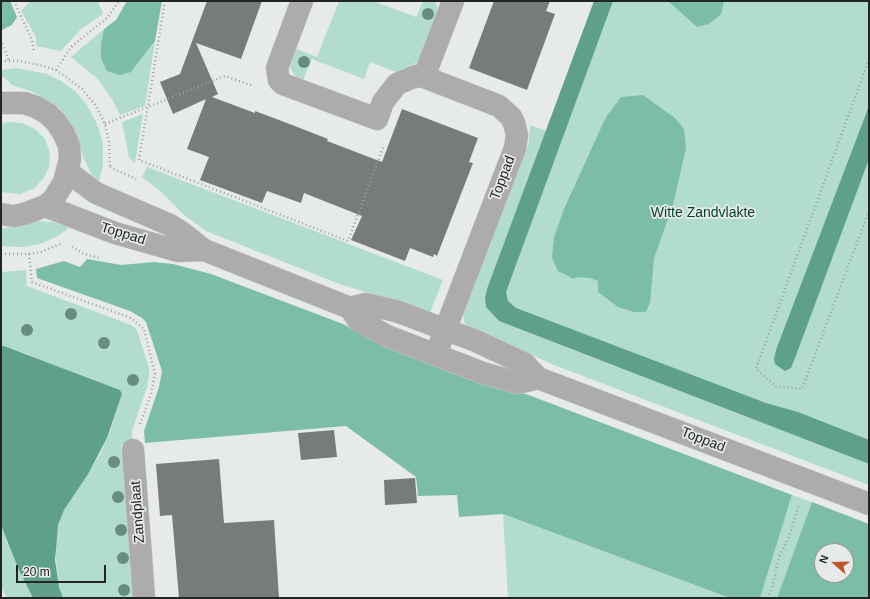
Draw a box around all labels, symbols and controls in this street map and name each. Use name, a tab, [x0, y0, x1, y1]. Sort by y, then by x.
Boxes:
street label: Toppad	[487, 154, 519, 202]
park label: Witte Zandvlakte	[651, 205, 755, 221]
street label: Toppad	[99, 219, 147, 249]
street label: Toppad	[679, 424, 727, 456]
street label: Zandplaat	[127, 480, 149, 544]
north arrow	[814, 543, 854, 583]
text: N	[817, 553, 831, 565]
scale bar	[18, 557, 108, 583]
text: 20 m	[23, 565, 50, 579]

